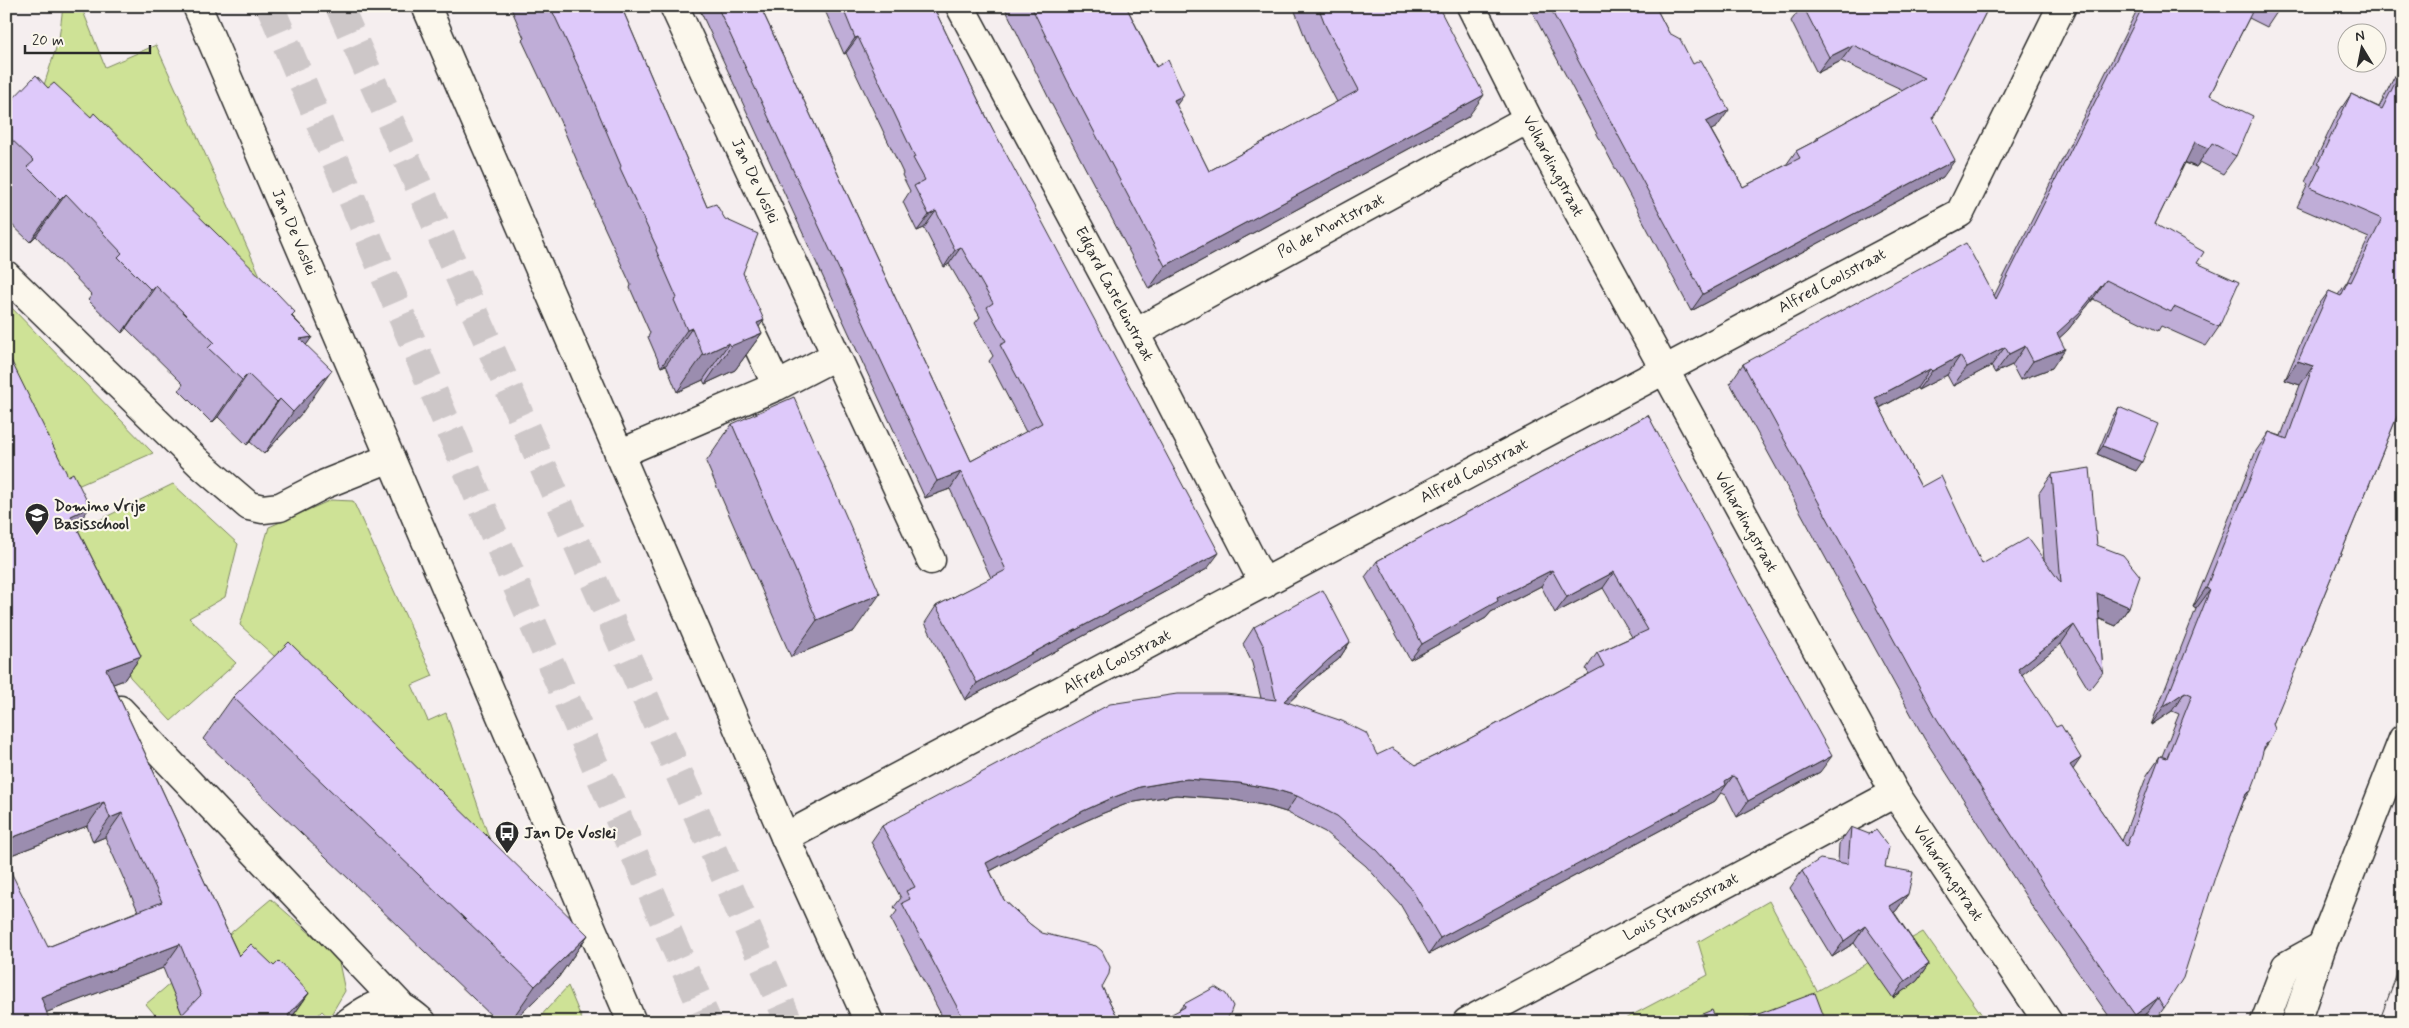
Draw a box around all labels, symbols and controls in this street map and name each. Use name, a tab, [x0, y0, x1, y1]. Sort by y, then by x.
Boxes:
scale bar	[25, 22, 150, 54]
north arrow	[2336, 22, 2386, 72]
text: N	[2354, 27, 2366, 46]
text: 20 m	[32, 31, 64, 51]
street label: Volhardingstraat	[1517, 111, 1589, 221]
street label: Jan De Voslei	[726, 135, 784, 227]
street label: Jan De Voslei	[266, 186, 322, 278]
street label: Pol de Montstraat	[1274, 189, 1388, 263]
street label: Edgard Casteleinstraat	[1069, 223, 1158, 365]
street label: Alfred Coolsstraat	[1774, 244, 1890, 318]
street label: Alfred Coolsstraat	[1416, 434, 1532, 508]
street label: Volhardingstraat	[1710, 468, 1782, 576]
place label: Domino Vrije Basisschool	[54, 496, 146, 535]
school or university icon: Domino Vrije Basisschool	[24, 502, 50, 536]
street label: Alfred Coolsstraat	[1059, 625, 1175, 699]
bus stop icon: Jan De Voslei	[494, 820, 520, 854]
street label: Volhardingstraat	[1908, 821, 1988, 925]
place label: Jan De Voslei	[524, 823, 616, 844]
street label: Louis Straussstraat	[1620, 868, 1742, 946]

